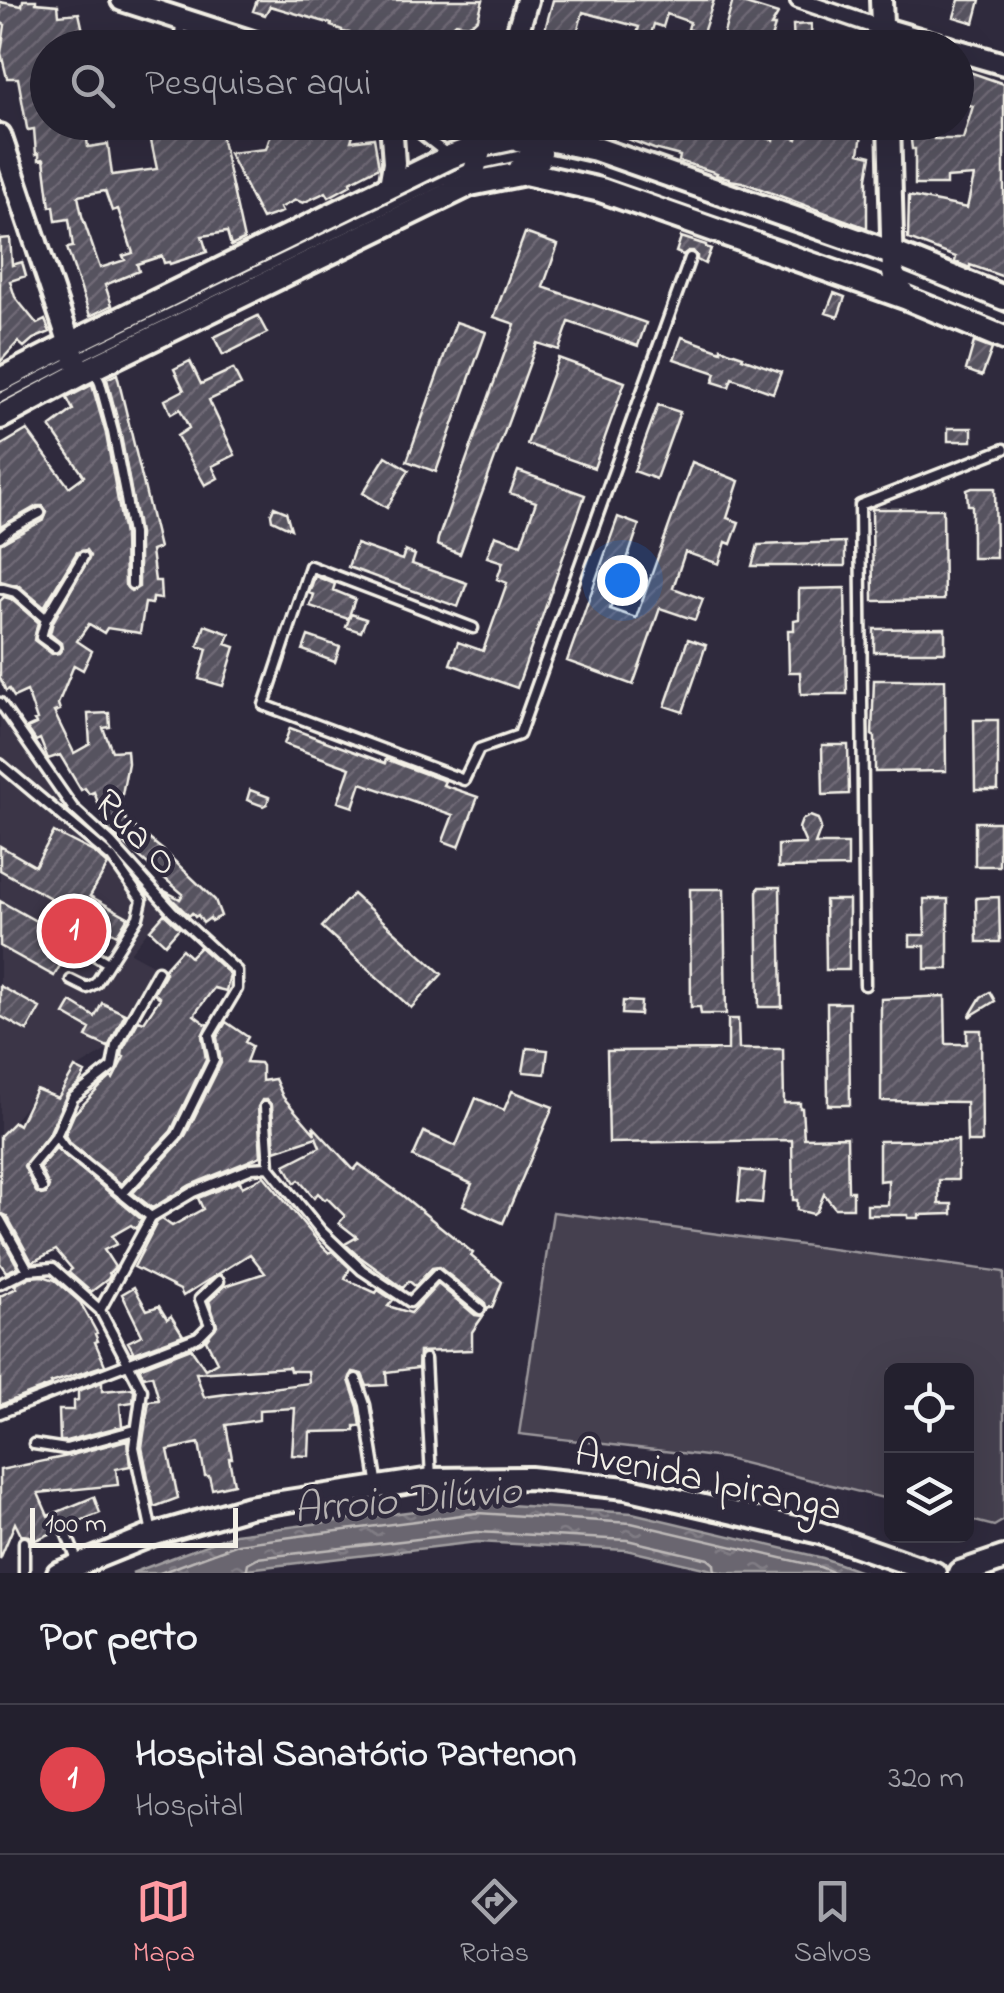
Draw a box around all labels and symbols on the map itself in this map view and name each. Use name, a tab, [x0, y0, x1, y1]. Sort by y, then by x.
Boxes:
your location	[597, 555, 648, 606]
street label: Rua O	[78, 777, 192, 892]
pin: 1	[42, 894, 106, 968]
street label: Avenida Ipiranga	[569, 1425, 847, 1540]
water label: Arroio Dilúvio	[291, 1461, 525, 1542]
scale bar	[30, 1503, 238, 1548]

